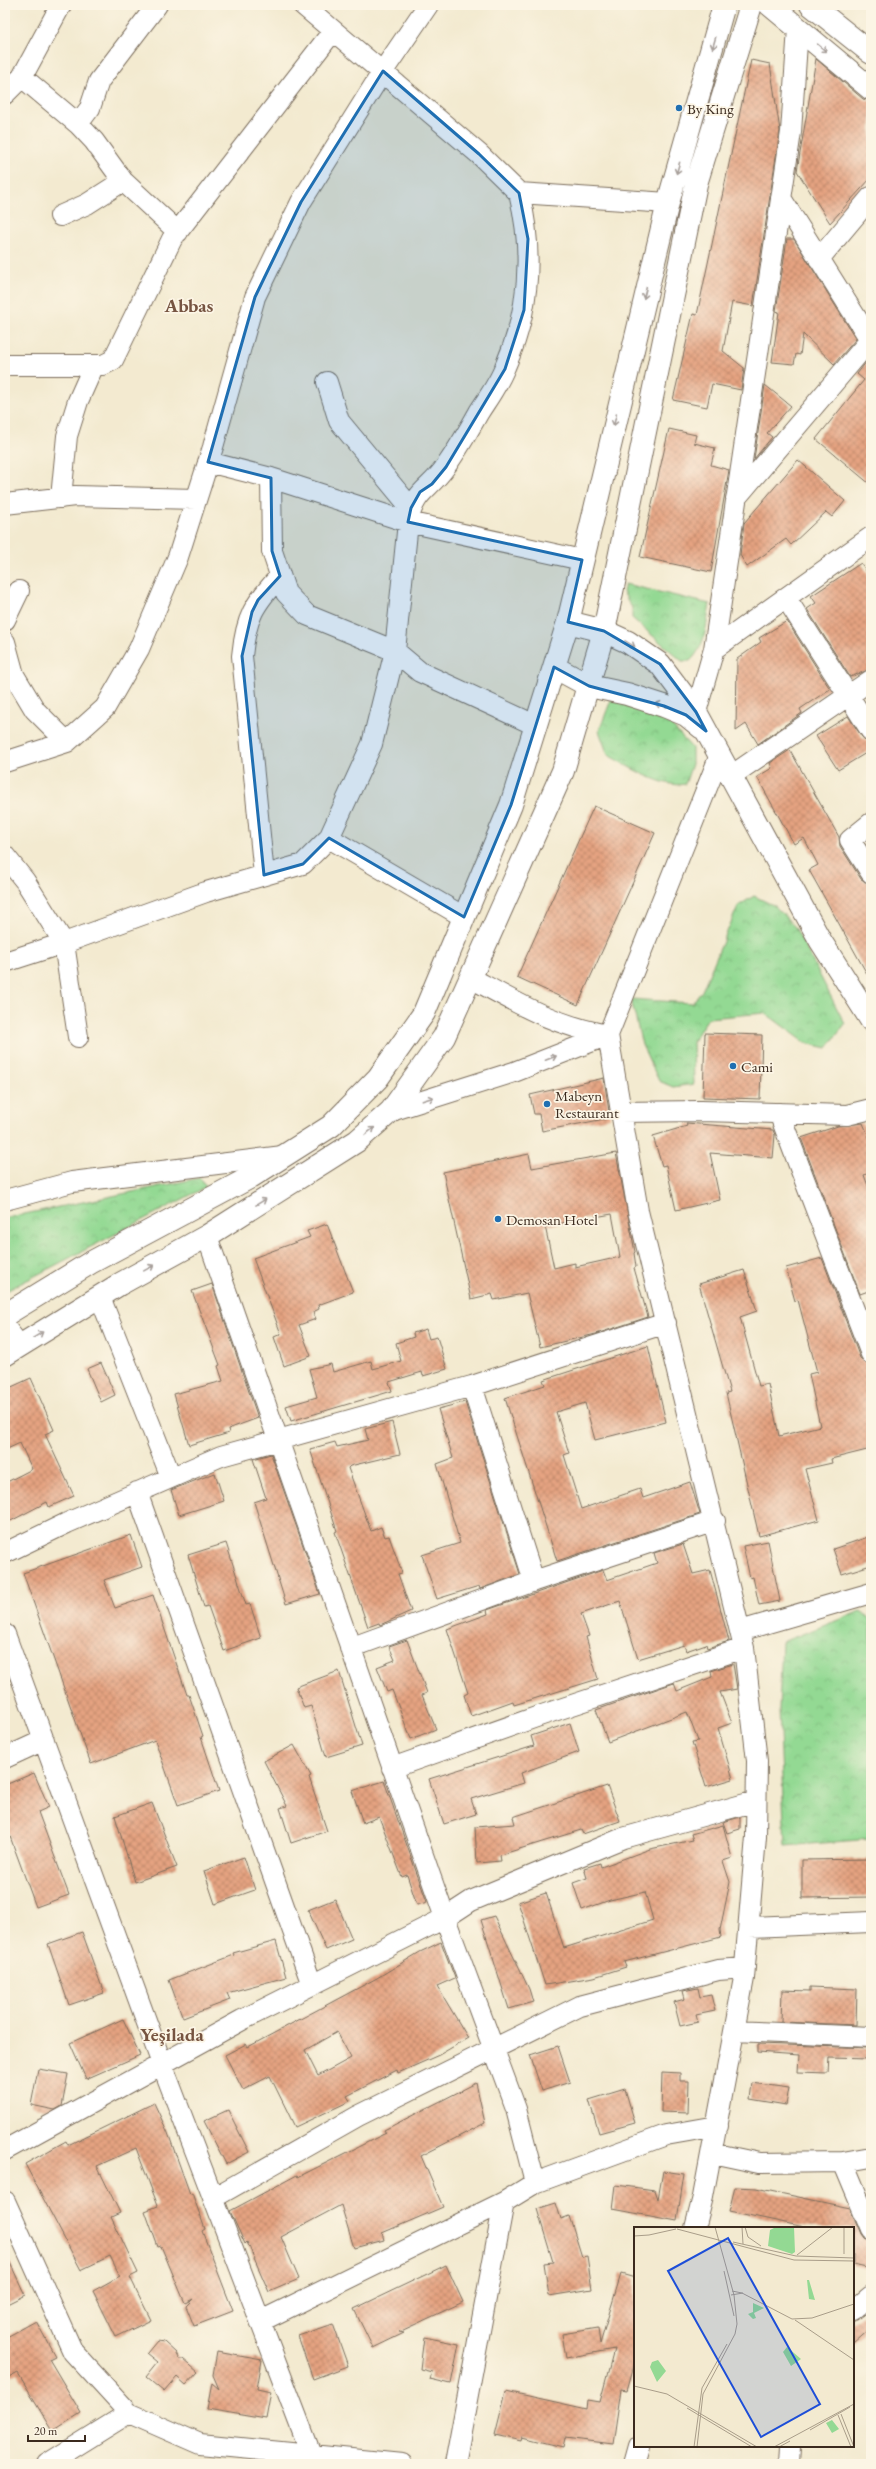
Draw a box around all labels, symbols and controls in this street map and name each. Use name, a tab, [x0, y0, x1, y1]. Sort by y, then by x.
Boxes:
one-way arrow	[709, 36, 717, 49]
one-way arrow	[816, 44, 827, 53]
place label: By King	[687, 99, 734, 118]
marker: By King	[674, 103, 684, 113]
one-way arrow	[674, 161, 681, 174]
one-way arrow	[641, 287, 649, 300]
district label: Abbas	[164, 293, 214, 318]
one-way arrow	[610, 413, 618, 426]
one-way arrow	[624, 640, 635, 648]
one-way arrow	[655, 701, 667, 709]
one-way arrow	[545, 1053, 557, 1061]
place label: Cami	[741, 1057, 773, 1076]
marker: Cami	[728, 1061, 738, 1071]
place label: Mabeyn Restaurant	[555, 1086, 619, 1122]
one-way arrow	[422, 1095, 434, 1103]
marker: Mabeyn Restaurant	[542, 1099, 552, 1109]
one-way arrow	[365, 1127, 376, 1135]
one-way arrow	[255, 1197, 267, 1205]
place label: Demosan Hotel	[506, 1210, 598, 1229]
marker: Demosan Hotel	[493, 1214, 503, 1224]
one-way arrow	[143, 1263, 155, 1271]
one-way arrow	[32, 1331, 43, 1339]
district label: Yeşilada	[140, 2022, 204, 2047]
inset map	[634, 2227, 854, 2447]
scale bar	[28, 2417, 85, 2443]
text: 20 m	[34, 2423, 58, 2439]

